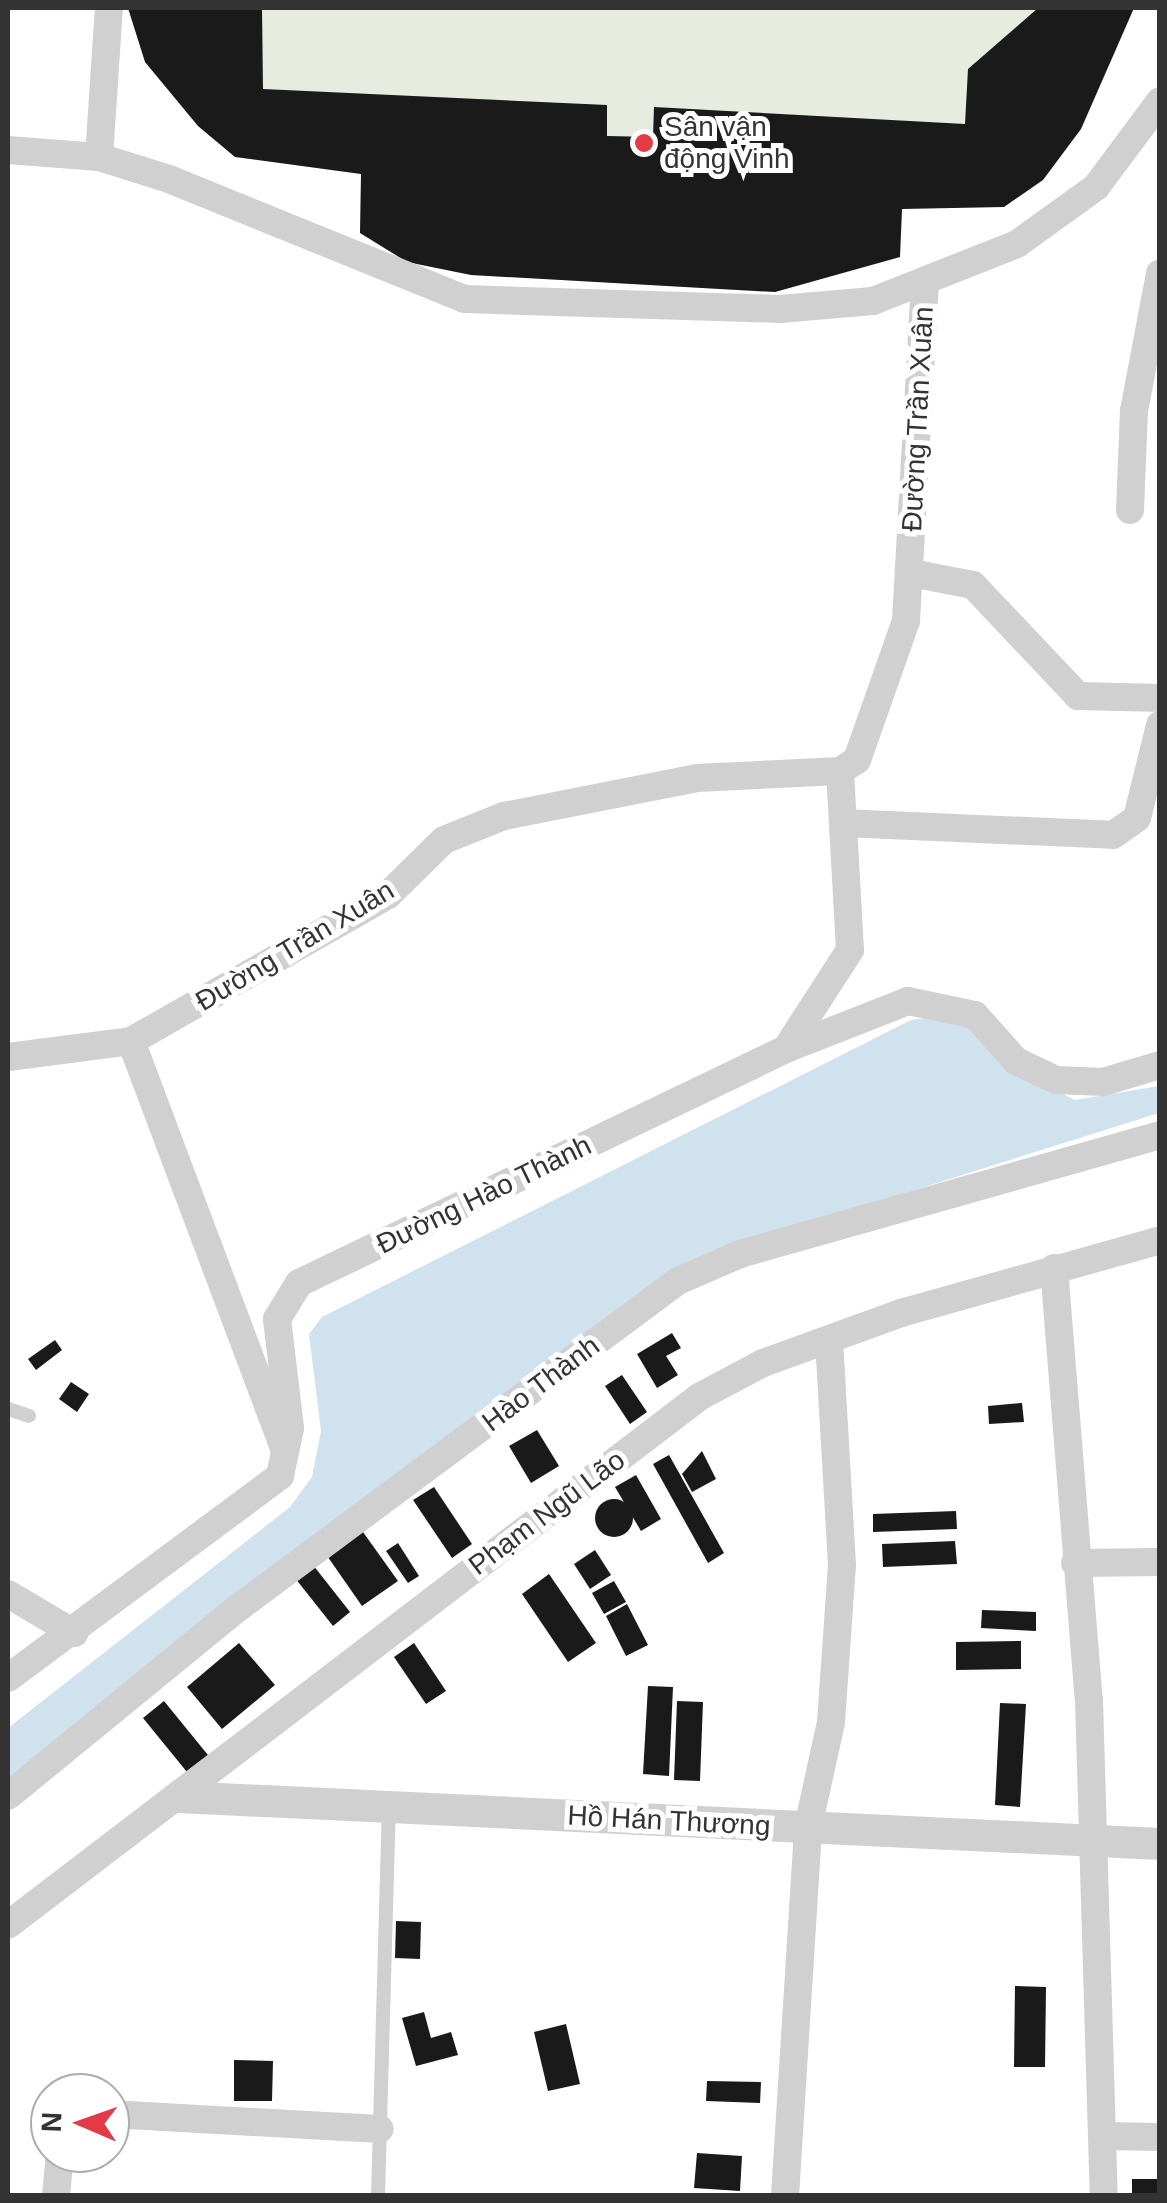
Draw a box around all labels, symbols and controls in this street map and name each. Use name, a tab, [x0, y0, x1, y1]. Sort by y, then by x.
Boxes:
place label: Sân vận động Vinh	[664, 110, 790, 176]
marker: Sân vận động Vinh	[633, 132, 655, 154]
street label: Đường Trần Xuân	[895, 305, 941, 533]
street label: Đường Trần Xuân	[190, 873, 400, 1019]
street label: Đường Hào Thành	[371, 1128, 597, 1262]
street label: Hào Thành	[476, 1329, 606, 1439]
street label: Phạm Ngũ Lão	[462, 1443, 632, 1583]
street label: Hồ Hán Thương	[566, 1799, 772, 1843]
north arrow	[30, 2073, 130, 2173]
text: N	[36, 2111, 67, 2133]

